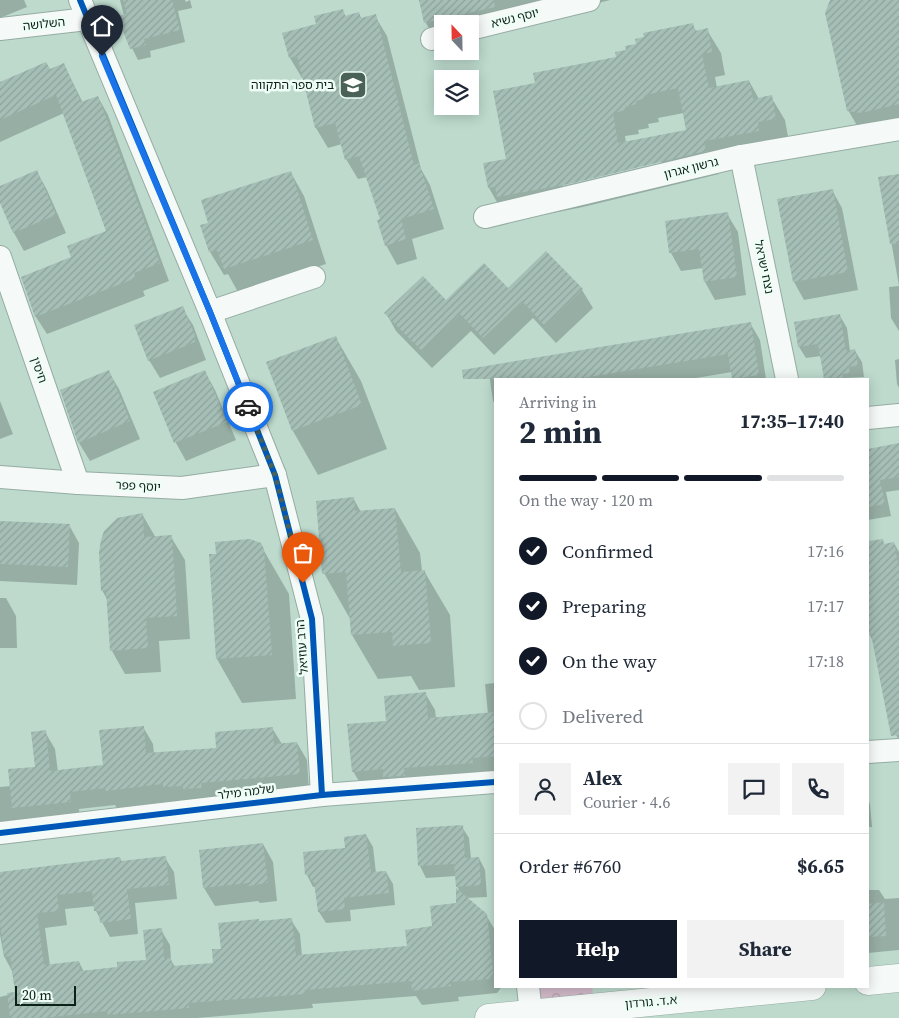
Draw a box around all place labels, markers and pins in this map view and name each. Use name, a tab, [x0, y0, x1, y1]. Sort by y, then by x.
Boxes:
pin	[81, 5, 123, 56]
school or university icon: בית ספר התקווה	[338, 70, 368, 100]
place label: בית ספר התקווה	[251, 77, 334, 93]
pin	[282, 532, 324, 583]

